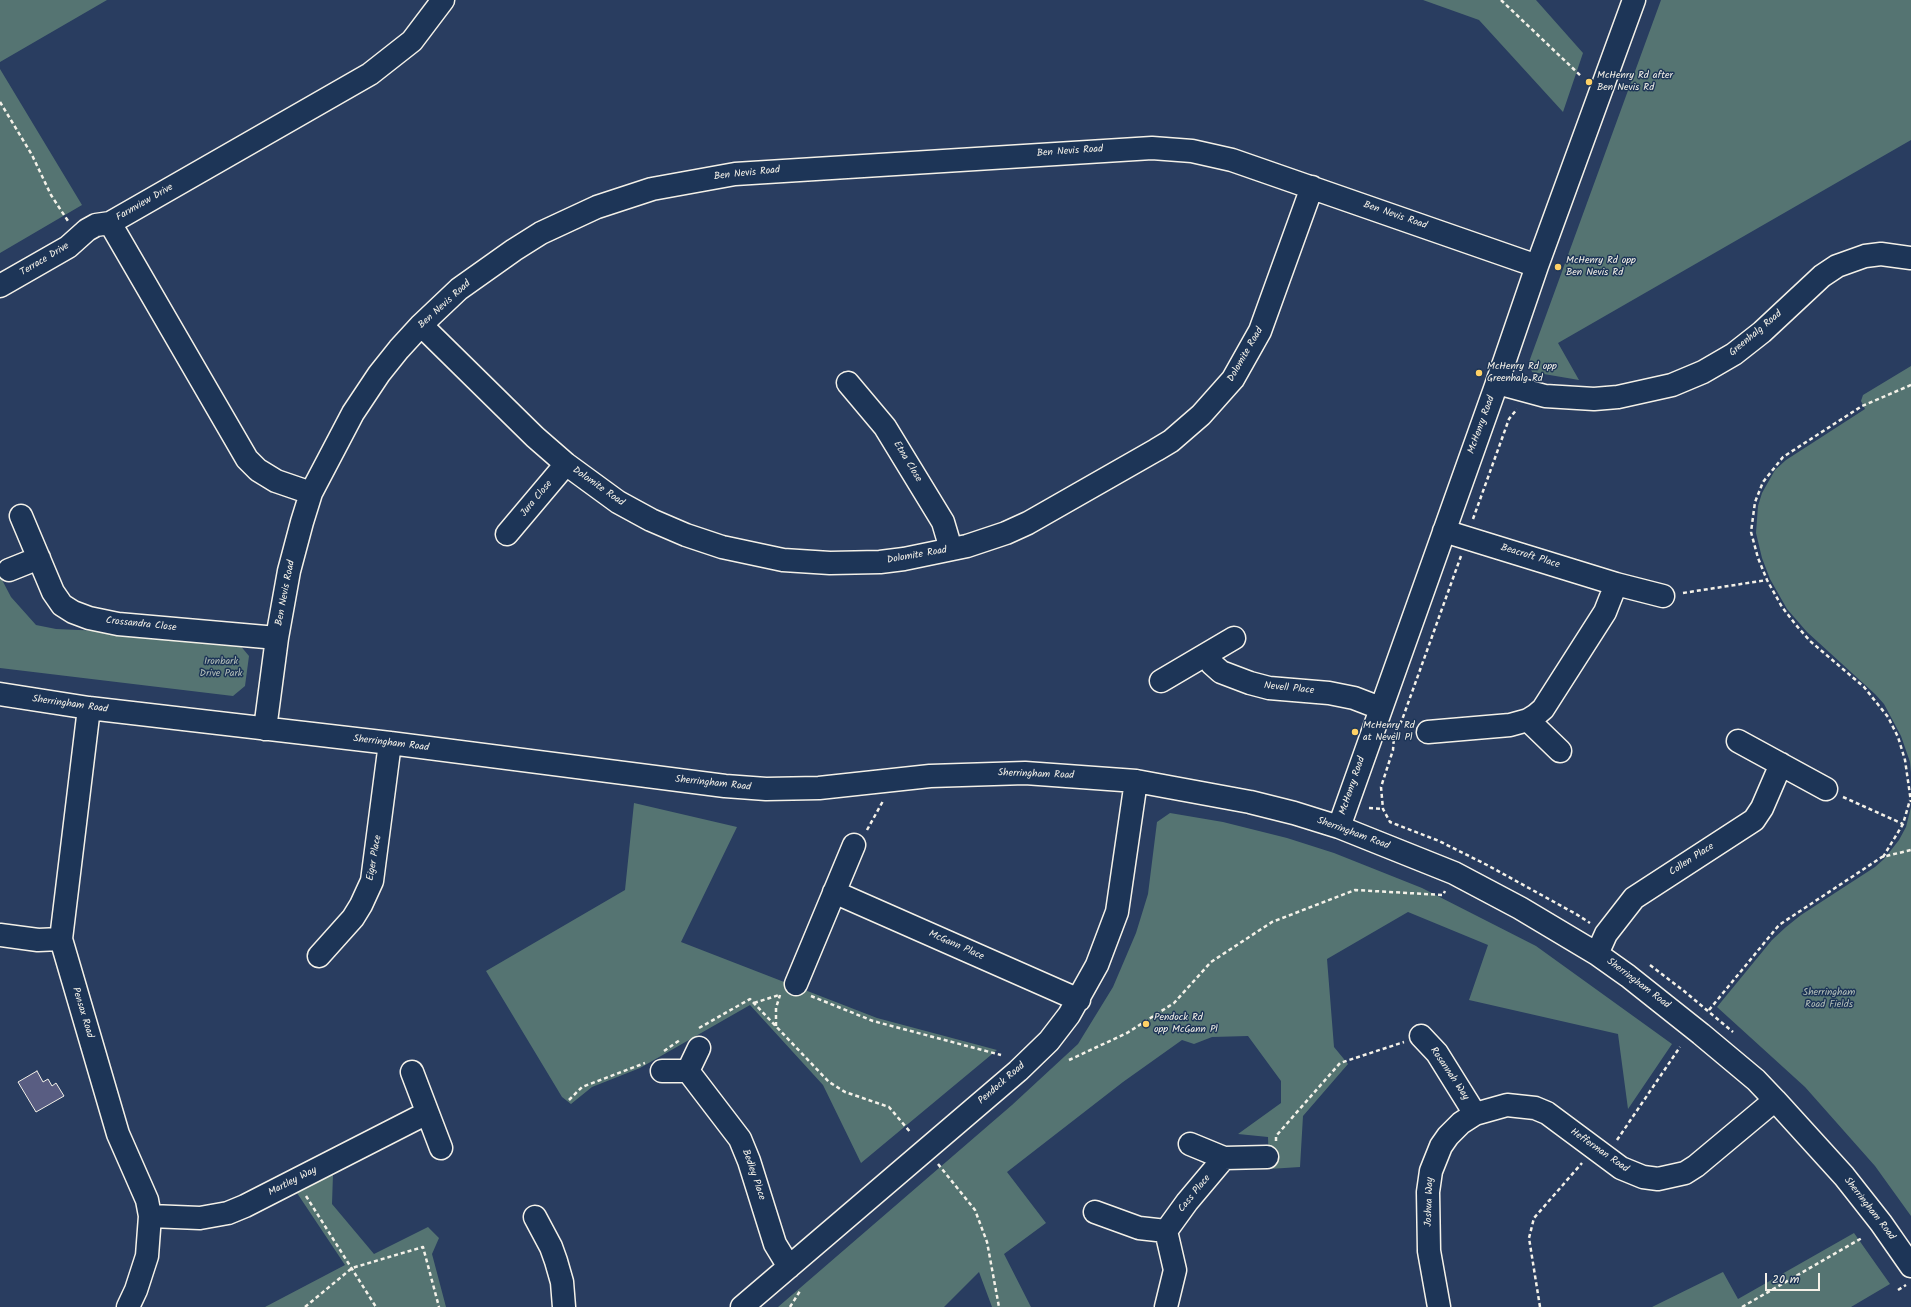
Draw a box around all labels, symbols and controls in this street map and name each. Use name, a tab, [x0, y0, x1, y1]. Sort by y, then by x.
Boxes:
place label: McHenry Rd after Ben Nevis Rd	[1597, 70, 1673, 94]
marker: McHenry Rd after Ben Nevis Rd	[1584, 77, 1594, 87]
street label: Ben Nevis Road	[1036, 144, 1104, 160]
street label: Ben Nevis Road	[713, 165, 781, 183]
street label: Farmview Drive	[114, 182, 176, 224]
street label: Ben Nevis Road	[1362, 200, 1428, 232]
street label: Terrace Drive	[18, 241, 72, 279]
place label: McHenry Rd opp Ben Nevis Rd	[1566, 255, 1636, 278]
marker: McHenry Rd opp Ben Nevis Rd	[1553, 262, 1563, 272]
street label: Ben Nevis Road	[416, 278, 474, 332]
street label: Greenhalg Road	[1727, 308, 1785, 360]
street label: Dolomite Road	[1226, 326, 1266, 384]
place label: McHenry Rd opp Greenhalg Rd	[1487, 361, 1557, 384]
marker: McHenry Rd opp Greenhalg Rd	[1474, 368, 1484, 378]
street label: McHenry Road	[1466, 394, 1498, 456]
street label: Etna Close	[890, 439, 924, 485]
street label: Dolomite Road	[570, 465, 626, 509]
street label: Jura Close	[519, 479, 555, 519]
street label: Beacroft Place	[1499, 542, 1561, 572]
street label: Dolomite Road	[886, 545, 948, 567]
street label: Ben Nevis Road	[274, 559, 298, 627]
street label: Crossandra Close	[105, 615, 177, 635]
park label: Ironbark Drive Park	[200, 656, 242, 680]
street label: Nevell Place	[1263, 680, 1315, 698]
street label: Sherringham Road	[31, 694, 109, 716]
place label: McHenry Rd at Nevell Pl	[1363, 720, 1415, 744]
marker: McHenry Rd at Nevell Pl	[1350, 727, 1360, 737]
street label: Sherringham Road	[352, 733, 430, 755]
street label: McHenry Road	[1337, 755, 1369, 817]
street label: Sherringham Road	[998, 768, 1074, 782]
street label: Sherringham Road	[674, 774, 752, 794]
street label: Sherringham Road	[1315, 815, 1391, 853]
street label: Eiger Place	[365, 834, 385, 882]
street label: Collen Place	[1667, 841, 1717, 879]
street label: McGann Place	[926, 928, 986, 964]
street label: Sherringham Road	[1604, 956, 1672, 1012]
street label: Pensax Road	[69, 986, 95, 1040]
park label: Sherringham Road Fields	[1803, 987, 1855, 1010]
place label: Pendock Rd opp McGann Pl	[1154, 1012, 1218, 1036]
marker: Pendock Rd opp McGann Pl	[1141, 1019, 1151, 1029]
street label: Rosannah Way	[1427, 1045, 1471, 1103]
street label: Pendock Road	[976, 1060, 1028, 1108]
street label: Hefferman Road	[1567, 1126, 1631, 1176]
street label: Bedley Place	[739, 1148, 767, 1202]
street label: Martley Way	[267, 1165, 319, 1199]
street label: Cass Place	[1176, 1173, 1214, 1215]
street label: Sherringham Road	[1841, 1175, 1897, 1243]
street label: Joshua Way	[1423, 1177, 1437, 1227]
scale bar	[1767, 1265, 1822, 1291]
text: 20 m	[1772, 1270, 1799, 1289]

